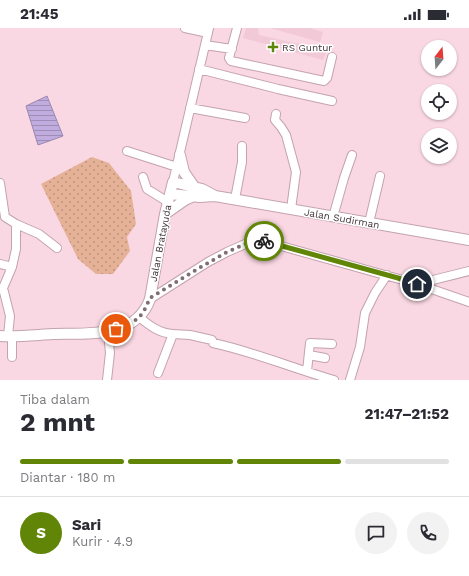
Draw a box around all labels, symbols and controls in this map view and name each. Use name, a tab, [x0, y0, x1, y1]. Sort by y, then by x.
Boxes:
text: 21:45	[20, 5, 58, 23]
north arrow	[421, 40, 457, 76]
map controls	[421, 40, 457, 164]
marker: RS Guntur	[267, 41, 279, 53]
place label: RS Guntur	[282, 42, 332, 53]
button: locate	[421, 84, 457, 120]
button: layers	[421, 128, 457, 164]
street label: Jalan Bratayuda	[148, 203, 173, 283]
street label: Jalan Sudirman	[303, 206, 380, 231]
courier	[244, 221, 284, 261]
icon: bike	[253, 230, 275, 252]
pin	[400, 267, 434, 301]
icon: home	[406, 273, 428, 295]
pin	[99, 312, 133, 346]
icon: bag	[105, 318, 127, 340]
text: Tiba dalam	[20, 392, 90, 407]
text: 21:47–21:52	[365, 405, 449, 423]
text: 2 mnt	[20, 407, 95, 437]
text: Diantar · 180 m	[20, 470, 115, 485]
button: chat	[355, 512, 397, 554]
button: phone	[407, 512, 449, 554]
text: Sari	[72, 516, 101, 534]
text: S	[36, 524, 46, 542]
text: Kurir · 4.9	[72, 534, 133, 549]

